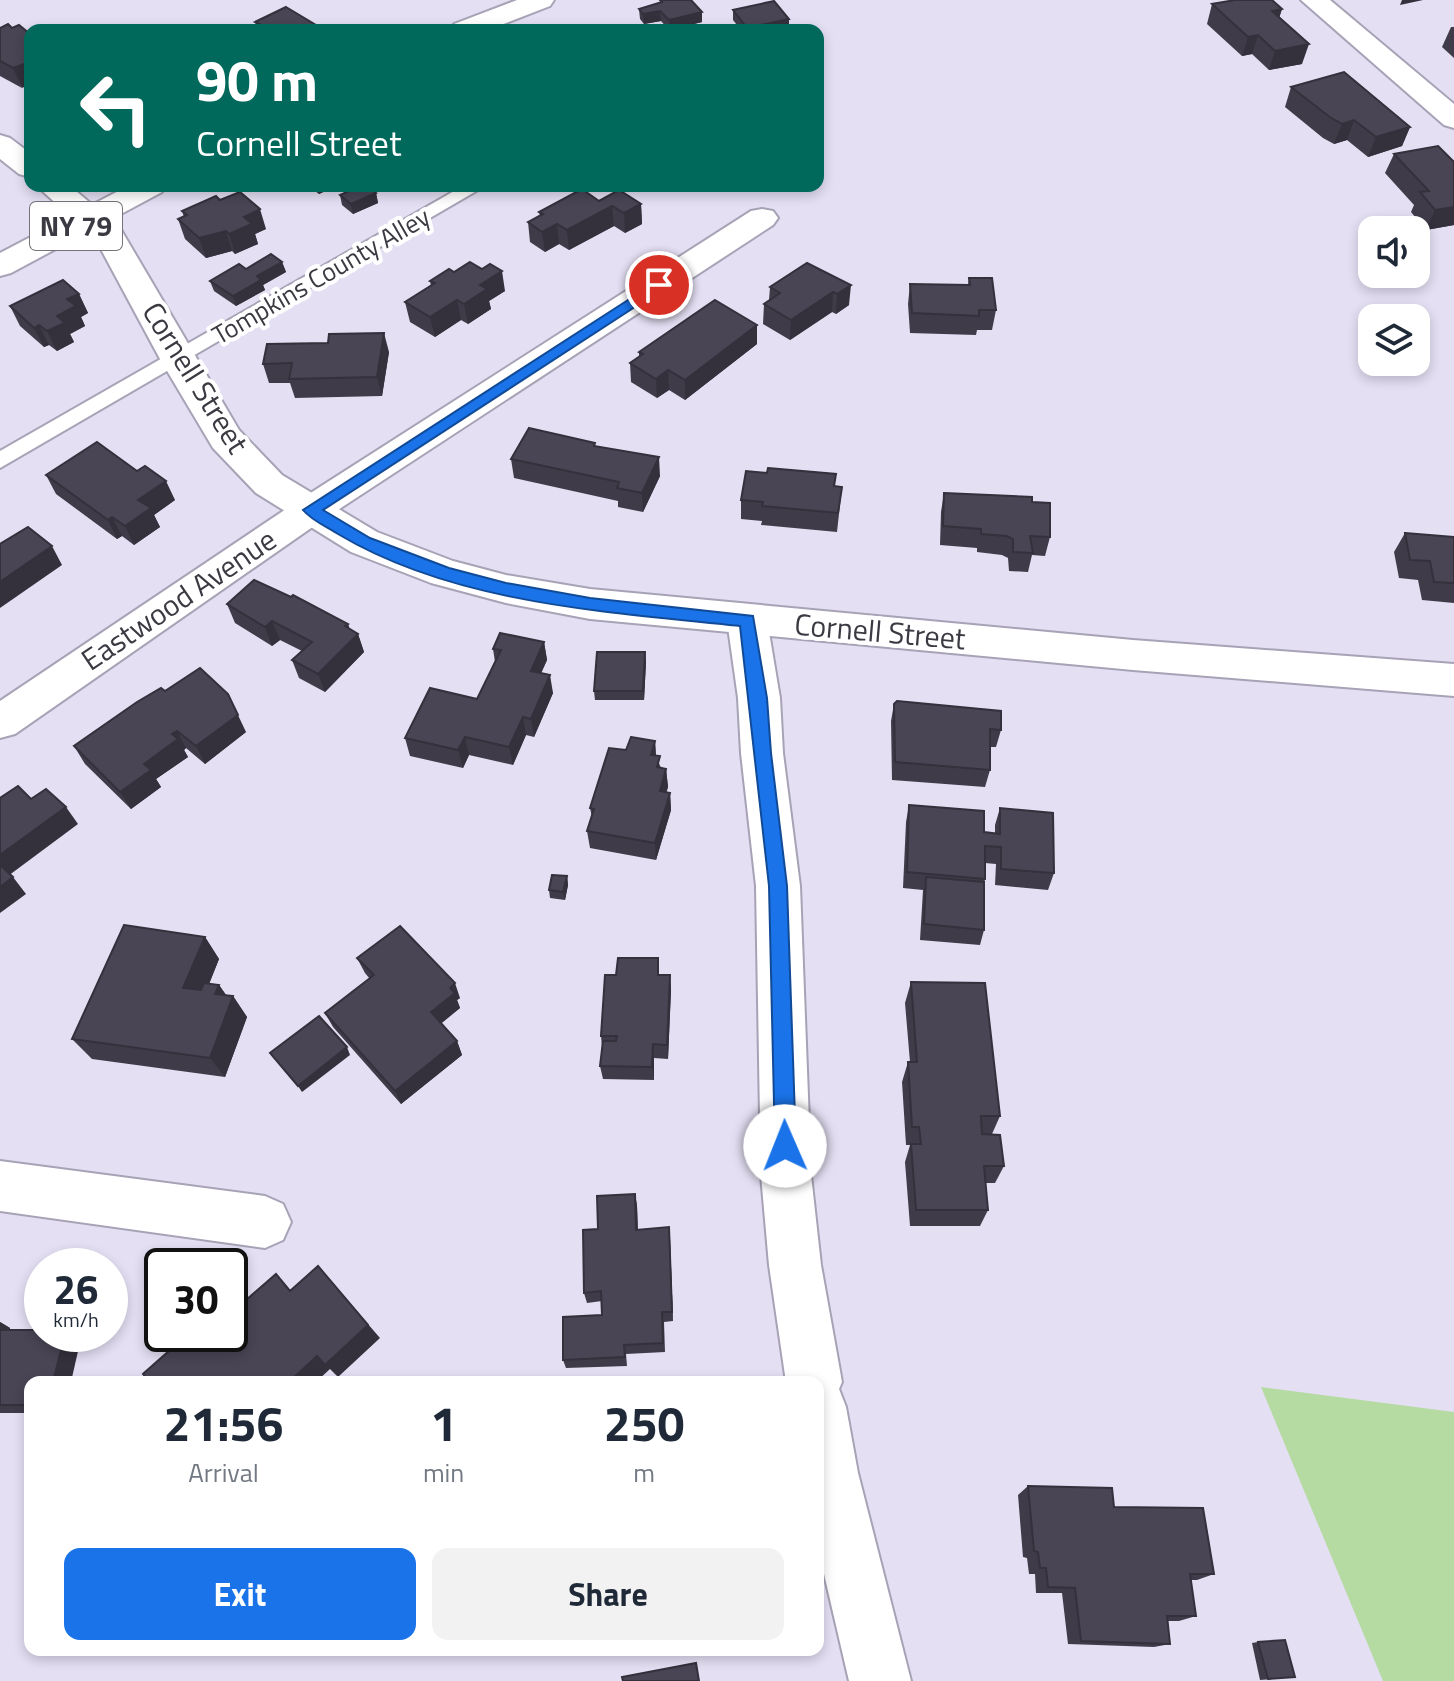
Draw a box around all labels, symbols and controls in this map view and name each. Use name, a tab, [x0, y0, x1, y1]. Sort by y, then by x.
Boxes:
text: 90 m	[196, 38, 318, 123]
icon: left	[64, 56, 168, 160]
text: Cornell Street	[196, 115, 402, 170]
street label: Tompkins County Alley	[204, 197, 437, 354]
road number: NY 79	[30, 202, 122, 250]
map controls	[1358, 216, 1430, 376]
button: sound	[1358, 216, 1430, 288]
pin	[625, 251, 693, 319]
icon: arrive	[637, 263, 681, 307]
street label: Cornell Street	[131, 293, 261, 463]
button: layers	[1358, 304, 1430, 376]
street label: Eastwood Avenue	[72, 517, 285, 682]
street label: Cornell Street	[793, 601, 968, 661]
position arrow	[743, 1104, 827, 1188]
speed limit sign: 30	[144, 1248, 248, 1352]
text: 26	[54, 1259, 98, 1320]
text: km/h	[53, 1304, 99, 1335]
text: 21:56	[164, 1387, 283, 1460]
text: 1	[430, 1387, 457, 1460]
text: 250	[604, 1387, 684, 1460]
text: Arrival	[188, 1453, 259, 1492]
text: min	[423, 1453, 464, 1492]
text: m	[633, 1453, 655, 1492]
button: Exit	[64, 1548, 416, 1640]
button: Share	[432, 1548, 784, 1640]

